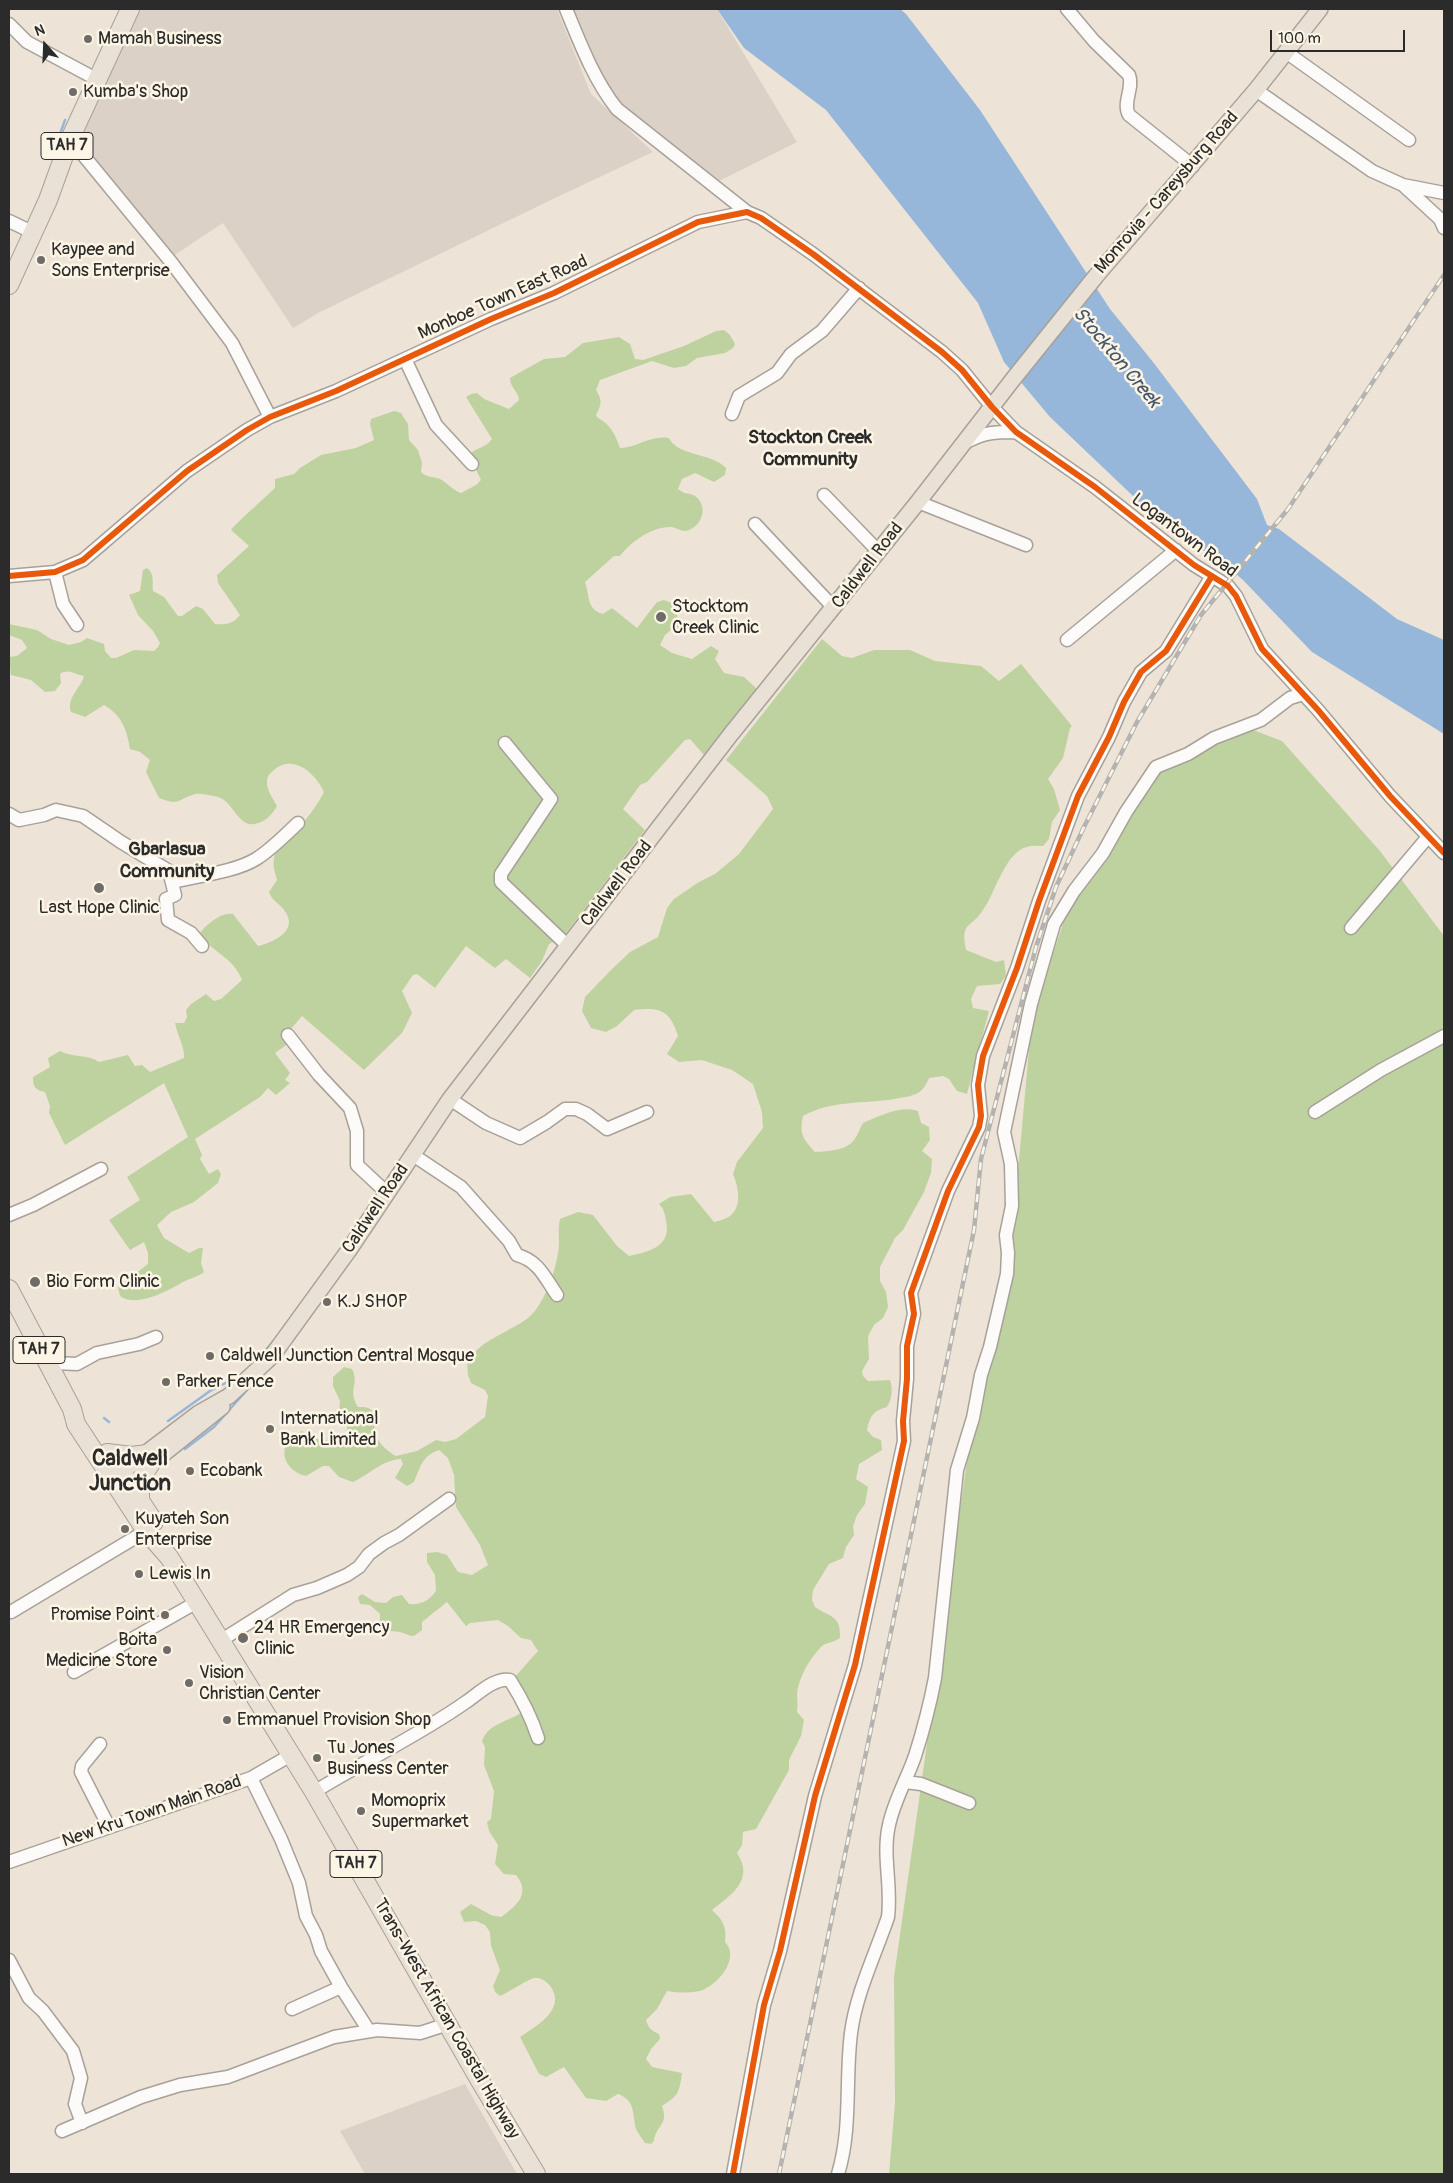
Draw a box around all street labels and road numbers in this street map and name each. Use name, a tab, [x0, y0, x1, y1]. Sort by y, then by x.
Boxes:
street label: Monrovia - Careysburg Road	[1091, 107, 1243, 279]
road number: TAH 7	[41, 132, 93, 160]
street label: Monboe Town East Road	[415, 251, 591, 345]
street label: Logantown Road	[1127, 489, 1241, 583]
street label: Caldwell Road	[828, 519, 908, 613]
street label: Caldwell Road	[577, 837, 657, 931]
street label: Caldwell Road	[338, 1160, 414, 1258]
road number: TAH 7	[13, 1336, 65, 1364]
street label: New Kru Town Main Road	[60, 1771, 244, 1853]
road number: TAH 7	[330, 1850, 382, 1878]
street label: Trans-West African Coastal Highway	[368, 1895, 524, 2143]

